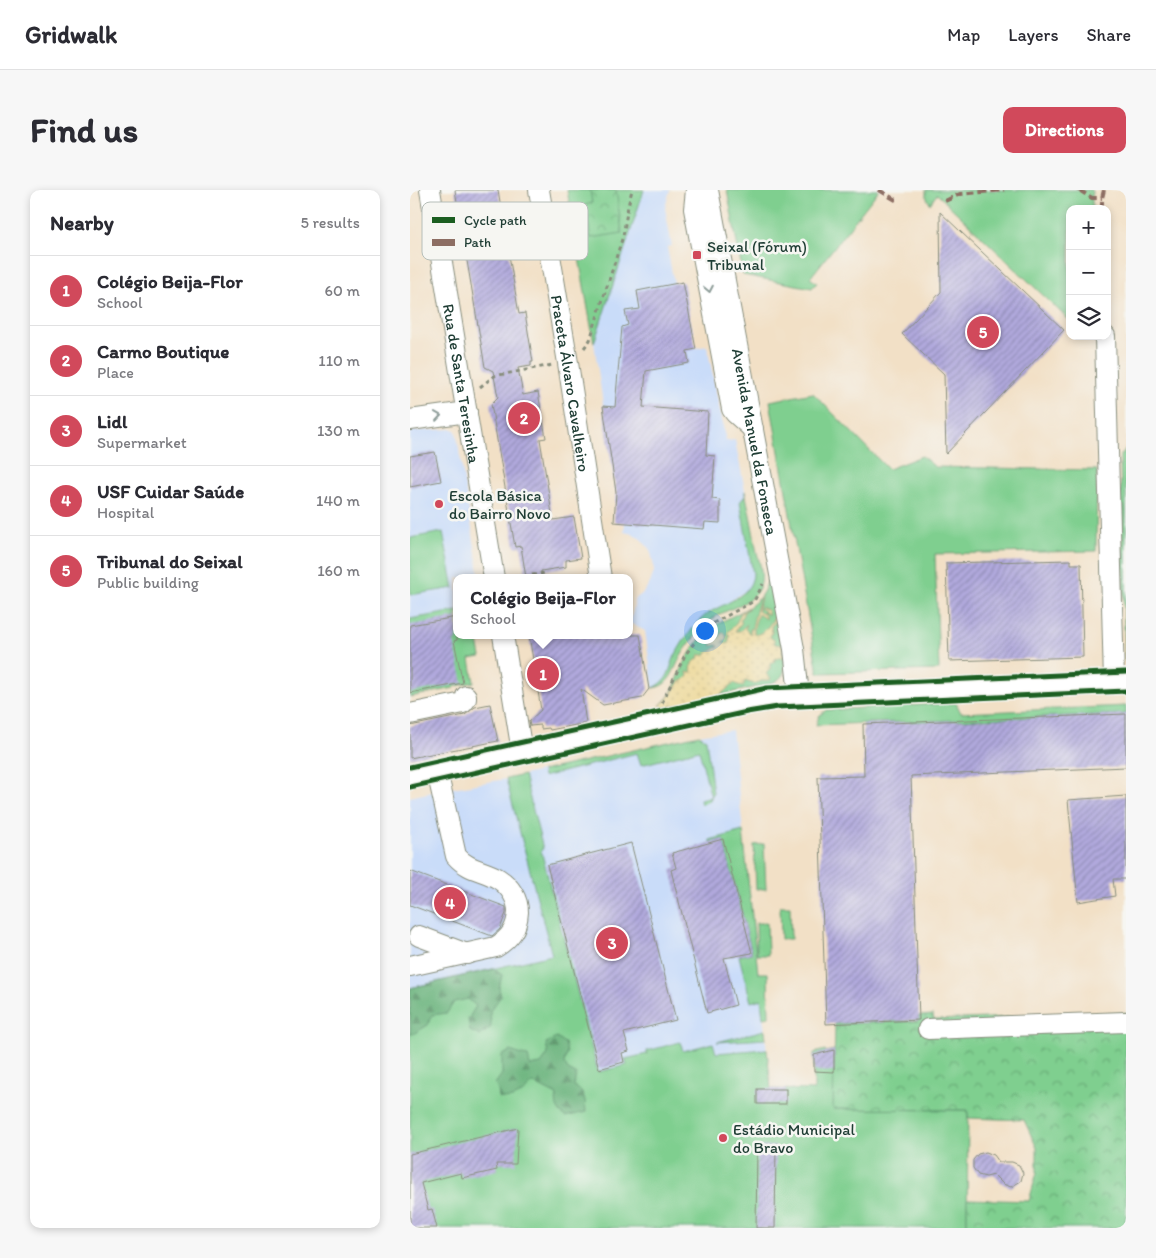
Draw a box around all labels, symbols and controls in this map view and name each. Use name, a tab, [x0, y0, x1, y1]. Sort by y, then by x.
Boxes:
text: Gridwalk	[25, 20, 117, 49]
text: Map	[947, 24, 980, 46]
text: Layers	[1008, 24, 1058, 46]
text: Share	[1086, 24, 1131, 46]
button: Directions	[1003, 107, 1126, 153]
text: Find us	[30, 109, 138, 151]
legend	[422, 202, 588, 260]
map controls	[1066, 205, 1111, 340]
button: +	[1066, 205, 1111, 250]
text: Nearby	[50, 210, 114, 235]
text: Cycle path	[464, 212, 527, 229]
text: 5 results	[300, 213, 360, 232]
text: Path	[464, 234, 491, 251]
place label: Seixal (Fórum) Tribunal	[707, 237, 807, 274]
marker: Seixal (Fórum) Tribunal	[691, 249, 703, 261]
button: −	[1066, 250, 1111, 295]
text: Colégio Beija-Flor	[97, 270, 243, 293]
text: 1	[62, 281, 70, 300]
text: 60 m	[325, 281, 360, 300]
one-way arrow	[704, 285, 714, 294]
text: School	[97, 293, 143, 312]
street label: Praceta Álvaro Cavalheiro	[547, 294, 594, 473]
button: layers	[1066, 295, 1111, 340]
street label: Rua de Santa Teresinha	[439, 302, 485, 465]
pin: 5	[967, 313, 999, 351]
text: Carmo Boutique	[97, 340, 229, 363]
street label: Avenida Manuel da Fonseca	[728, 347, 782, 537]
text: 2	[62, 351, 70, 370]
text: 110 m	[318, 351, 360, 370]
text: Place	[97, 363, 134, 382]
pin: 2	[508, 399, 540, 437]
text: Lidl	[97, 410, 127, 433]
one-way arrow	[435, 411, 443, 422]
text: 3	[62, 421, 70, 440]
text: 130 m	[317, 421, 360, 440]
text: Supermarket	[97, 433, 187, 452]
text: USF Cuidar Saúde	[97, 480, 244, 503]
place label: Escola Básica do Bairro Novo	[449, 486, 551, 523]
text: 4	[61, 491, 71, 510]
text: 140 m	[316, 491, 360, 510]
marker: Escola Básica do Bairro Novo	[433, 498, 445, 510]
text: Hospital	[97, 503, 154, 522]
text: Tribunal do Seixal	[97, 550, 243, 573]
text: 5	[62, 561, 70, 580]
text: 160 m	[317, 561, 360, 580]
text: Public building	[97, 573, 199, 592]
popup	[453, 574, 633, 639]
text: Colégio Beija-Flor	[470, 586, 616, 609]
text: School	[470, 609, 516, 628]
your location	[692, 618, 718, 644]
pin: 1	[527, 655, 559, 693]
pin: 4	[434, 884, 466, 922]
pin: 3	[596, 924, 628, 962]
place label: Estádio Municipal do Bravo	[733, 1120, 856, 1157]
marker: Estádio Municipal do Bravo	[717, 1132, 729, 1144]

